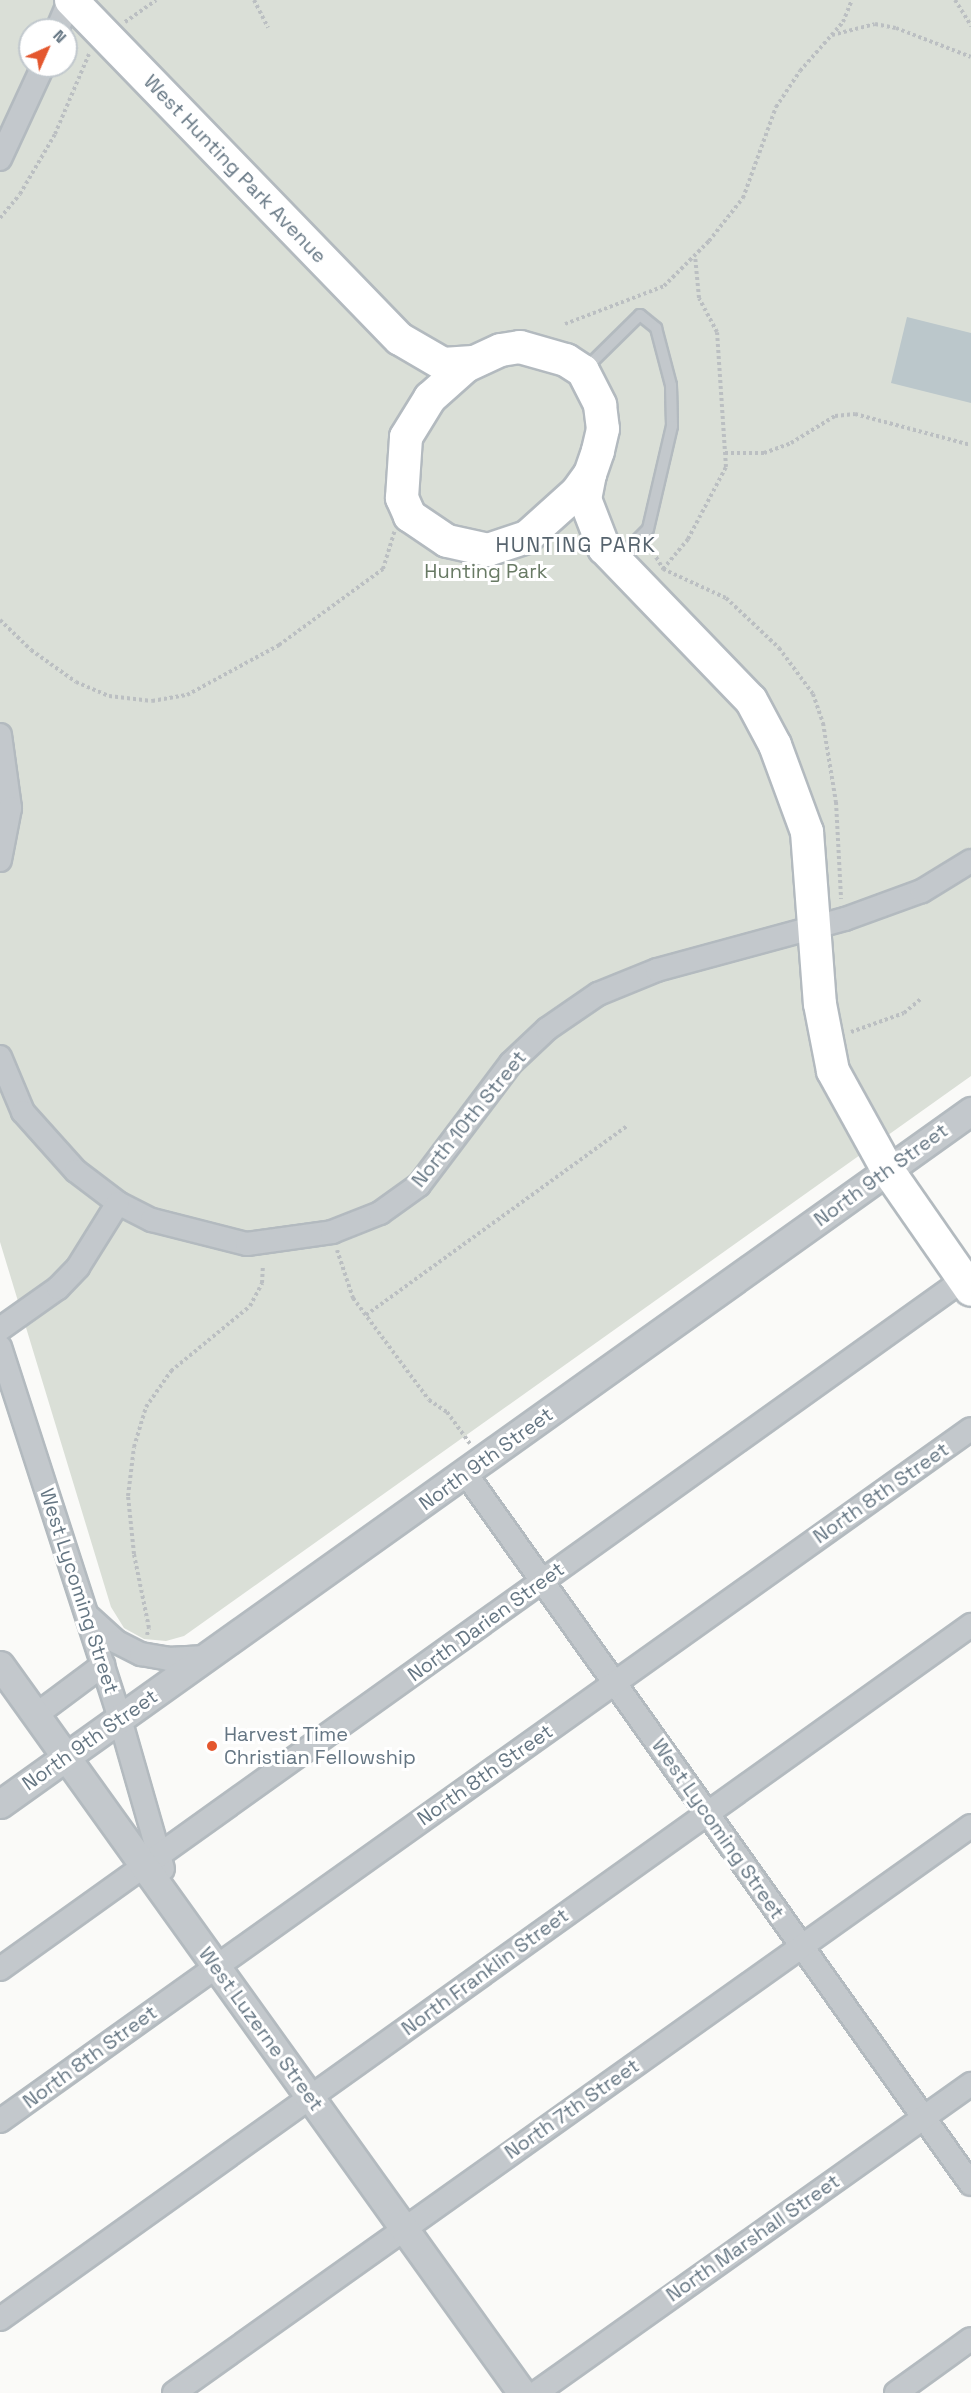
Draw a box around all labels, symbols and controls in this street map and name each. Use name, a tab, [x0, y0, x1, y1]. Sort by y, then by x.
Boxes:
north arrow	[18, 18, 78, 78]
text: N	[48, 25, 71, 48]
street label: West Hunting Park Avenue	[139, 70, 331, 268]
district label: HUNTING PARK	[495, 532, 657, 558]
park label: Hunting Park	[424, 559, 548, 583]
street label: North 10th Street	[407, 1046, 531, 1192]
street label: North 9th Street	[809, 1118, 953, 1232]
street label: North 9th Street	[414, 1402, 558, 1516]
street label: North 8th Street	[809, 1437, 953, 1549]
street label: West Lycoming Street	[34, 1485, 124, 1697]
street label: North Darien Street	[403, 1557, 569, 1687]
street label: North 9th Street	[18, 1684, 162, 1796]
street label: North 8th Street	[413, 1719, 557, 1831]
place label: Harvest Time Christian Fellowship	[224, 1722, 416, 1769]
street label: West Lycoming Street	[647, 1734, 789, 1924]
marker: Harvest Time Christian Fellowship	[205, 1739, 219, 1753]
street label: North Franklin Street	[397, 1903, 573, 2041]
street label: West Luzerne Street	[194, 1942, 328, 2116]
street label: North 8th Street	[18, 2000, 162, 2114]
street label: North 7th Street	[500, 2054, 644, 2164]
street label: North Marshall Street	[662, 2169, 844, 2307]

